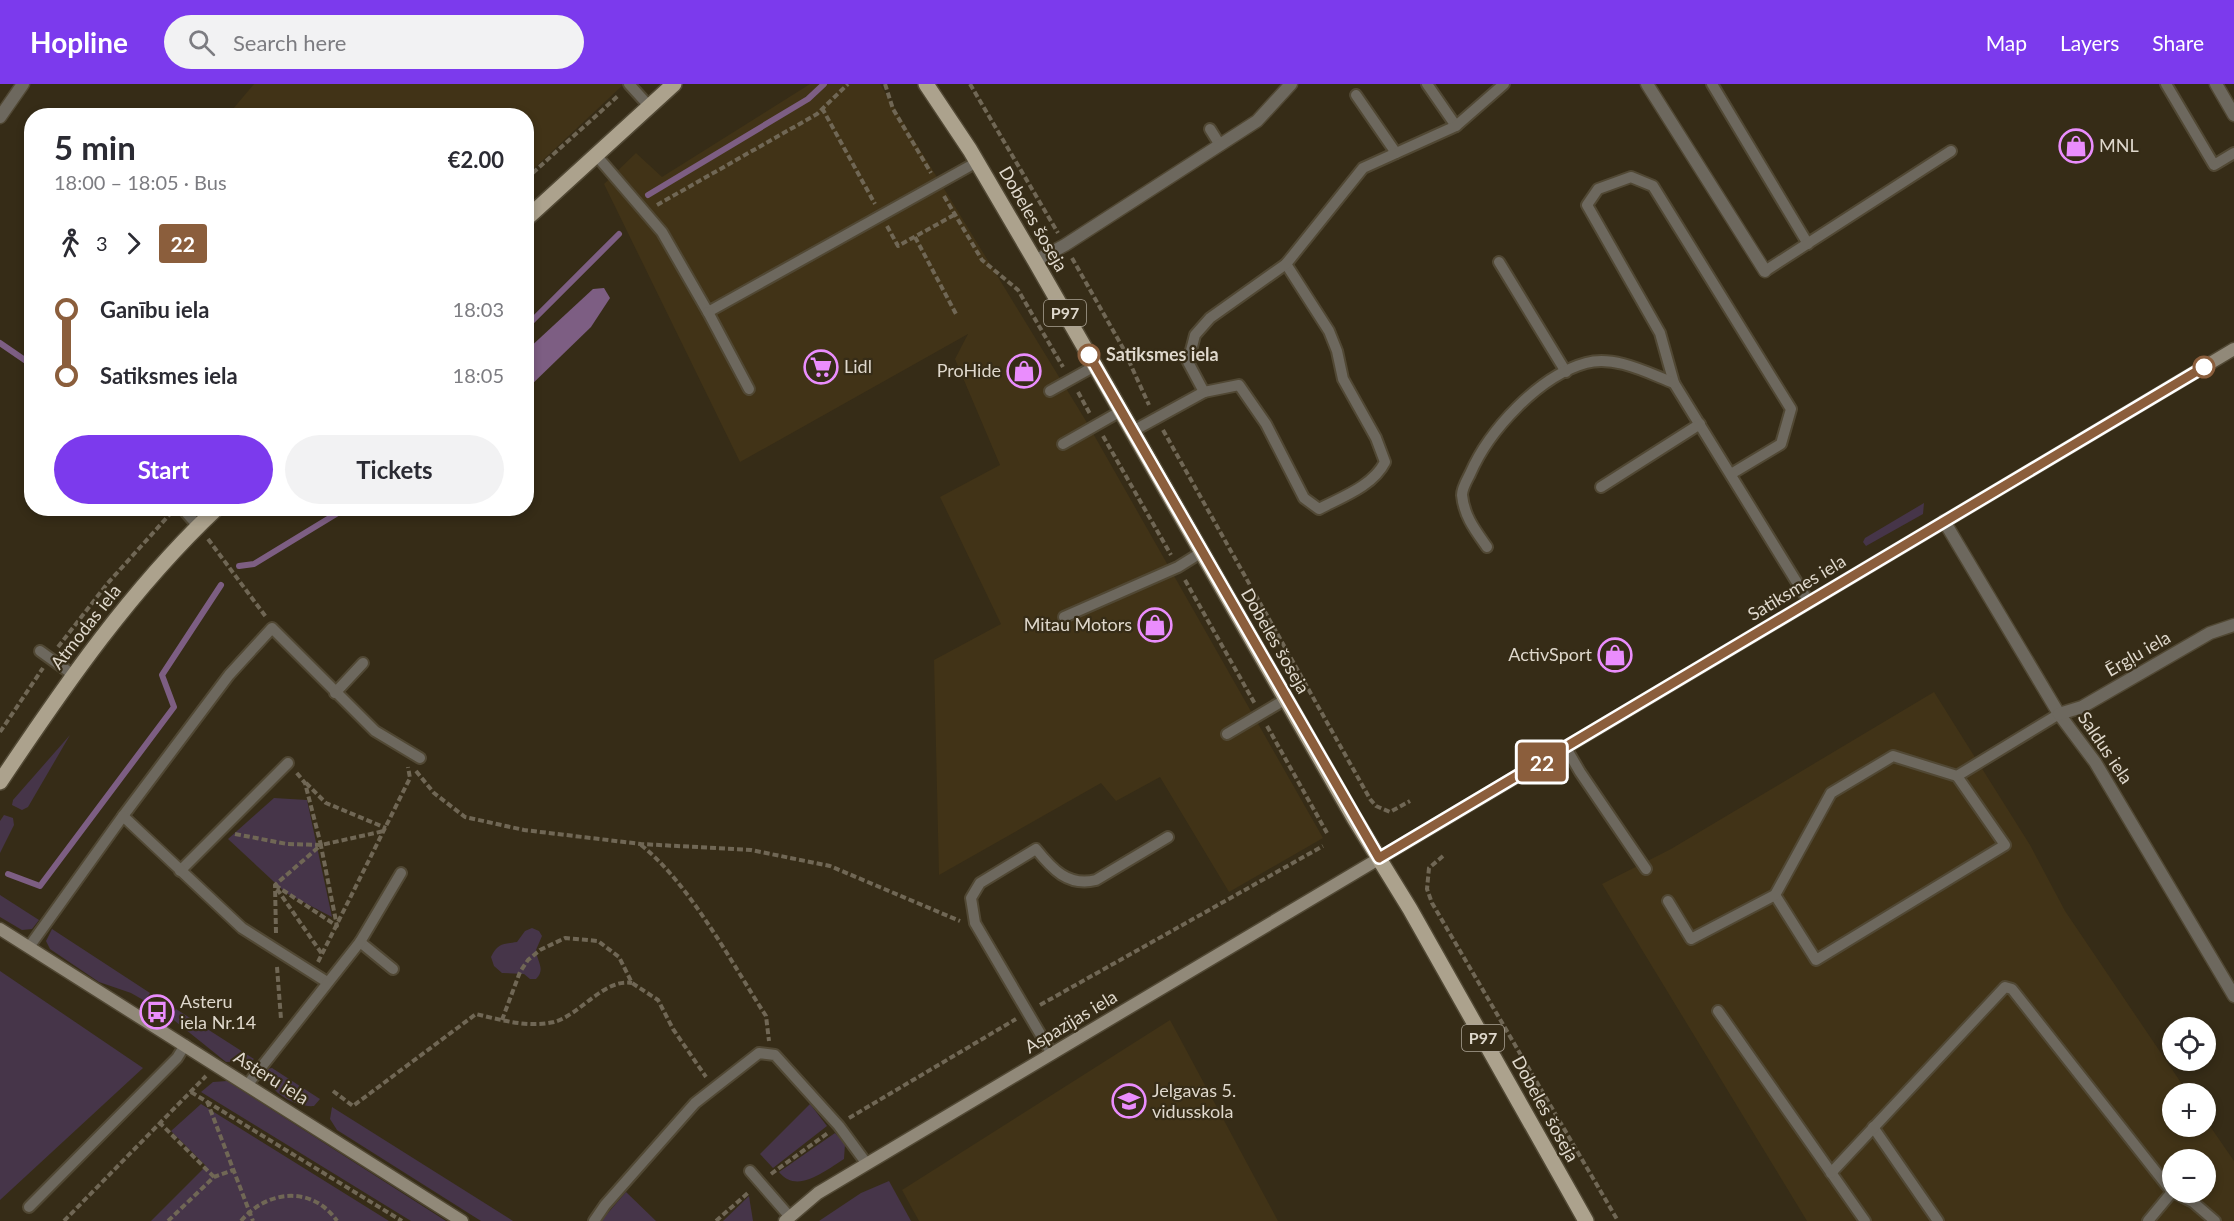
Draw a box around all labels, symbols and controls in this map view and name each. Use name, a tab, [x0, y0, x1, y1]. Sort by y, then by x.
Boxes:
search box	[164, 15, 584, 69]
text: Hopline	[30, 25, 128, 59]
icon: search	[185, 26, 218, 59]
text: Search here	[233, 29, 346, 56]
text: Map	[1986, 30, 2027, 55]
text: Layers	[2060, 30, 2119, 55]
text: Share	[2152, 30, 2204, 55]
text: 5 min	[54, 127, 136, 167]
shop icon: MNL	[2058, 128, 2094, 164]
place label: MNL	[2099, 134, 2139, 156]
text: €2.00	[448, 146, 504, 173]
street label: Dobeles šoseja	[995, 162, 1073, 275]
text: 18:00 – 18:05 · Bus	[54, 170, 227, 194]
icon: walk	[54, 227, 87, 260]
icon: forward	[117, 227, 150, 260]
text: 3	[96, 231, 108, 255]
text: 22	[171, 231, 195, 256]
text: Ganību iela	[100, 296, 209, 323]
text: 18:03	[453, 297, 504, 321]
road number: P97	[1044, 300, 1086, 326]
place label: Satiksmes iela	[1106, 343, 1219, 365]
marker: Satiksmes iela	[1078, 344, 1100, 366]
supermarket icon: Lidl	[803, 349, 839, 385]
shop icon: ProHide	[1006, 353, 1042, 389]
place label: Lidl	[844, 355, 872, 377]
unlabelled marker	[2193, 356, 2215, 378]
place label: ProHide	[937, 359, 1001, 381]
text: Satiksmes iela	[100, 362, 238, 389]
text: 18:05	[453, 363, 504, 387]
button: Start	[54, 435, 273, 504]
button: Tickets	[285, 435, 504, 504]
street label: Satiksmes iela	[1744, 549, 1849, 625]
street label: Atmodas iela	[45, 580, 125, 673]
street label: Dobeles šoseja	[1237, 584, 1315, 697]
shop icon: Mitau Motors	[1137, 607, 1173, 643]
place label: Mitau Motors	[1024, 613, 1132, 635]
street label: Ērgļu iela	[2101, 626, 2174, 681]
shop icon: ActivSport	[1597, 637, 1633, 673]
place label: ActivSport	[1508, 643, 1593, 665]
street label: Saldus iela	[2074, 707, 2138, 788]
line badge: 22	[1515, 742, 1569, 782]
text: 22	[1530, 750, 1554, 775]
street label: Aspazijas iela	[1020, 985, 1121, 1057]
place label: Asteru iela Nr.14	[180, 990, 256, 1033]
bus stop icon: Asteru iela Nr.14	[139, 994, 175, 1030]
map controls	[2162, 1017, 2216, 1203]
button: locate	[2162, 1017, 2216, 1071]
road number: P97	[1462, 1025, 1504, 1051]
street label: Asteru iela	[230, 1046, 313, 1109]
street label: Dobeles šoseja	[1508, 1052, 1584, 1165]
place label: Jelgavas 5. vidusskola	[1152, 1079, 1236, 1122]
school or university icon: Jelgavas 5. vidusskola	[1111, 1083, 1147, 1119]
button: +	[2162, 1083, 2216, 1137]
button: −	[2162, 1149, 2216, 1203]

